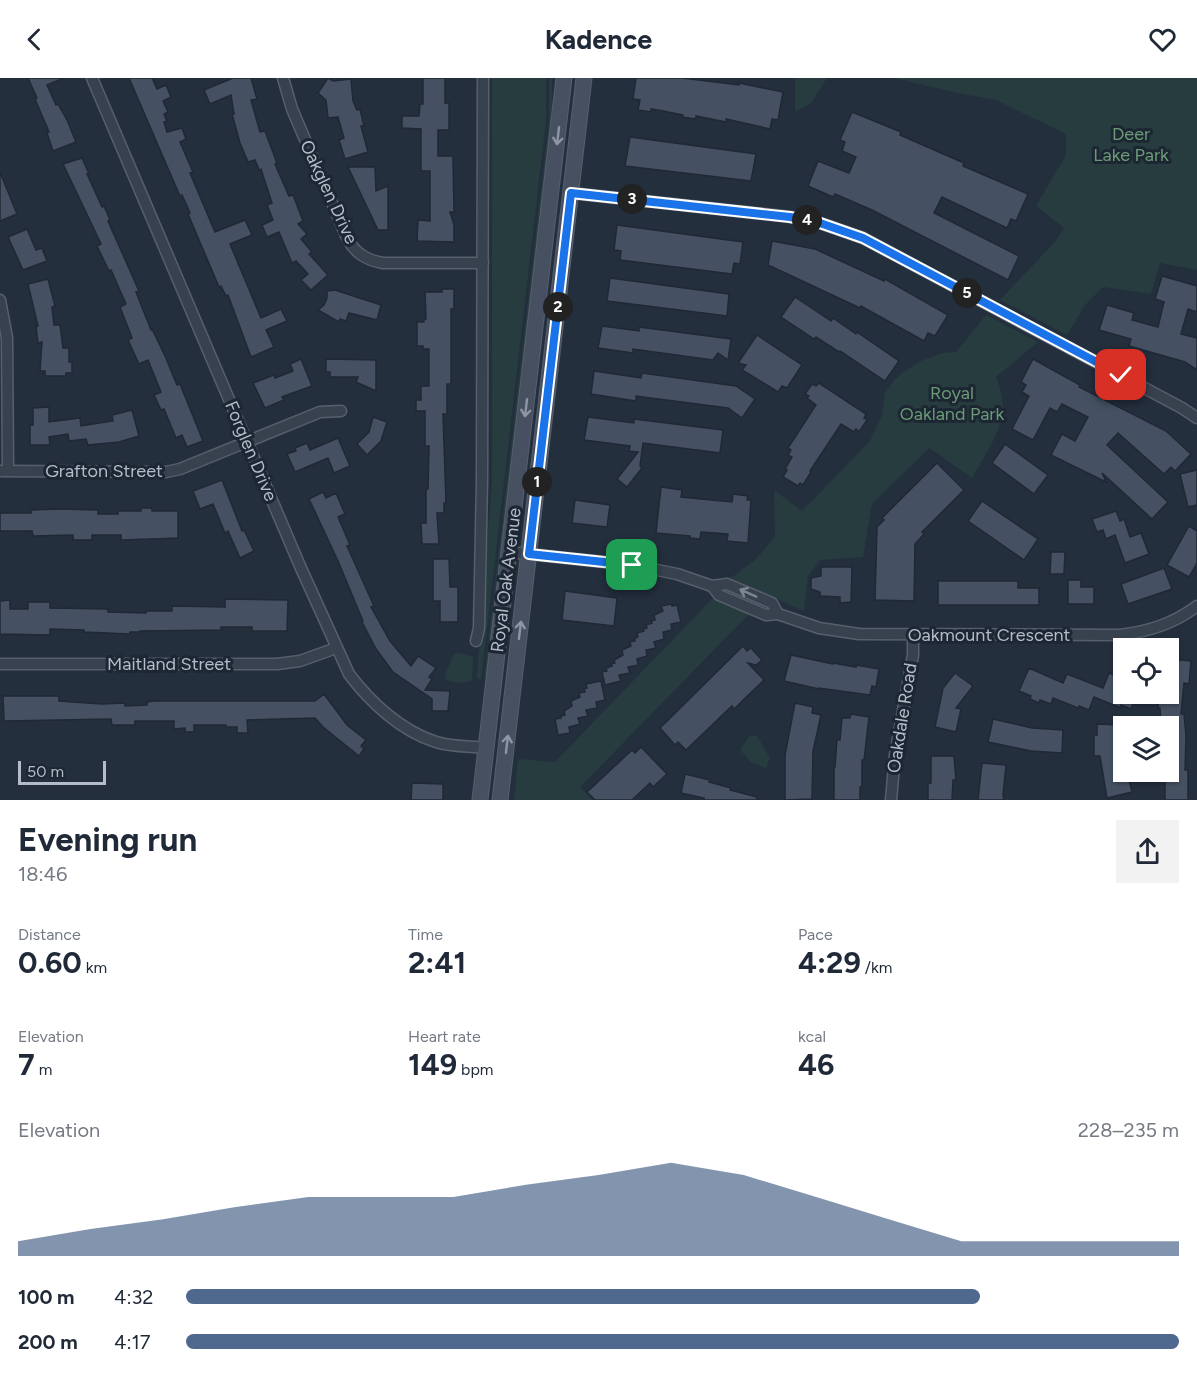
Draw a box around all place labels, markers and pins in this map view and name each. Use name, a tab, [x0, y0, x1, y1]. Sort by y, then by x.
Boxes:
pin: 3	[617, 184, 647, 214]
pin: 4	[792, 205, 822, 235]
pin: 5	[952, 278, 982, 308]
pin: 2	[543, 292, 573, 322]
pin	[1095, 349, 1146, 400]
pin: 1	[522, 467, 552, 497]
pin	[606, 539, 657, 590]

